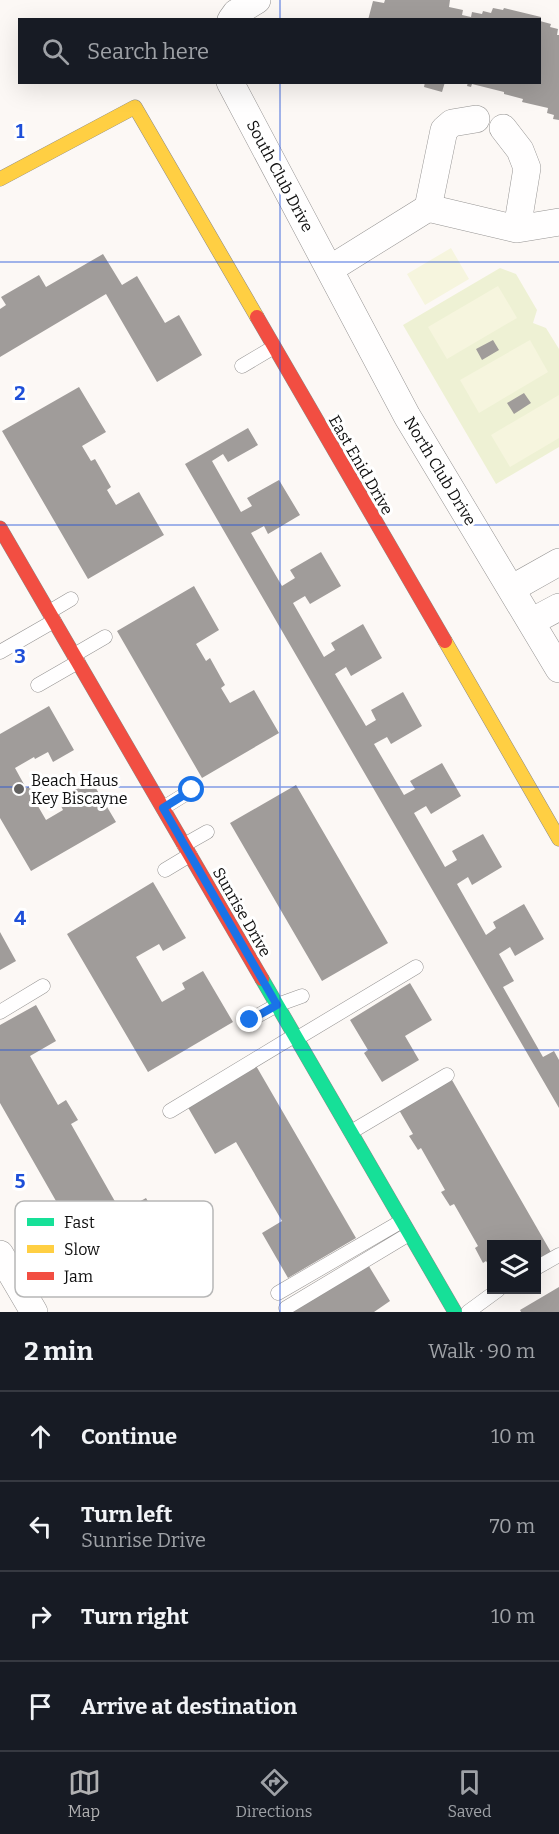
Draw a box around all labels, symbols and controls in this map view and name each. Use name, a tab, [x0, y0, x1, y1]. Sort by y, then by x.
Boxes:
search box	[18, 18, 541, 84]
icon: search	[39, 35, 72, 68]
text: Search here	[87, 38, 209, 65]
street label: South Club Drive	[243, 117, 317, 235]
text: 1	[16, 119, 25, 143]
text: 2	[14, 381, 26, 405]
street label: East Enid Drive	[325, 412, 397, 518]
street label: North Club Drive	[400, 413, 480, 529]
text: 3	[14, 644, 26, 668]
place label: Beach Haus Key Biscayne	[31, 771, 128, 808]
route start	[178, 776, 204, 802]
marker: Beach Haus Key Biscayne	[12, 782, 26, 796]
street label: Sunrise Drive	[209, 864, 275, 960]
text: 4	[14, 906, 26, 930]
route end	[236, 1006, 262, 1032]
text: 5	[15, 1169, 26, 1193]
legend	[15, 1201, 213, 1297]
text: Fast	[64, 1213, 95, 1232]
text: Slow	[64, 1240, 100, 1259]
map controls	[487, 1240, 541, 1294]
button: layers	[487, 1240, 541, 1294]
text: Jam	[63, 1267, 93, 1286]
text: 2 min	[24, 1336, 93, 1367]
text: Walk · 90 m	[428, 1339, 535, 1363]
icon: ahead	[24, 1420, 57, 1453]
text: Continue	[81, 1423, 177, 1450]
text: 10 m	[491, 1424, 535, 1448]
text: Turn left	[81, 1501, 173, 1528]
icon: left	[24, 1510, 57, 1543]
text: 70 m	[489, 1514, 535, 1538]
text: Sunrise Drive	[81, 1528, 206, 1552]
icon: right	[24, 1600, 57, 1633]
text: Turn right	[81, 1603, 189, 1630]
text: 10 m	[491, 1604, 535, 1628]
icon: arrive	[24, 1690, 57, 1723]
text: Arrive at destination	[81, 1693, 297, 1720]
tab: Map	[68, 1766, 101, 1821]
tab: Directions	[236, 1766, 313, 1821]
tab: Saved	[448, 1766, 491, 1821]

